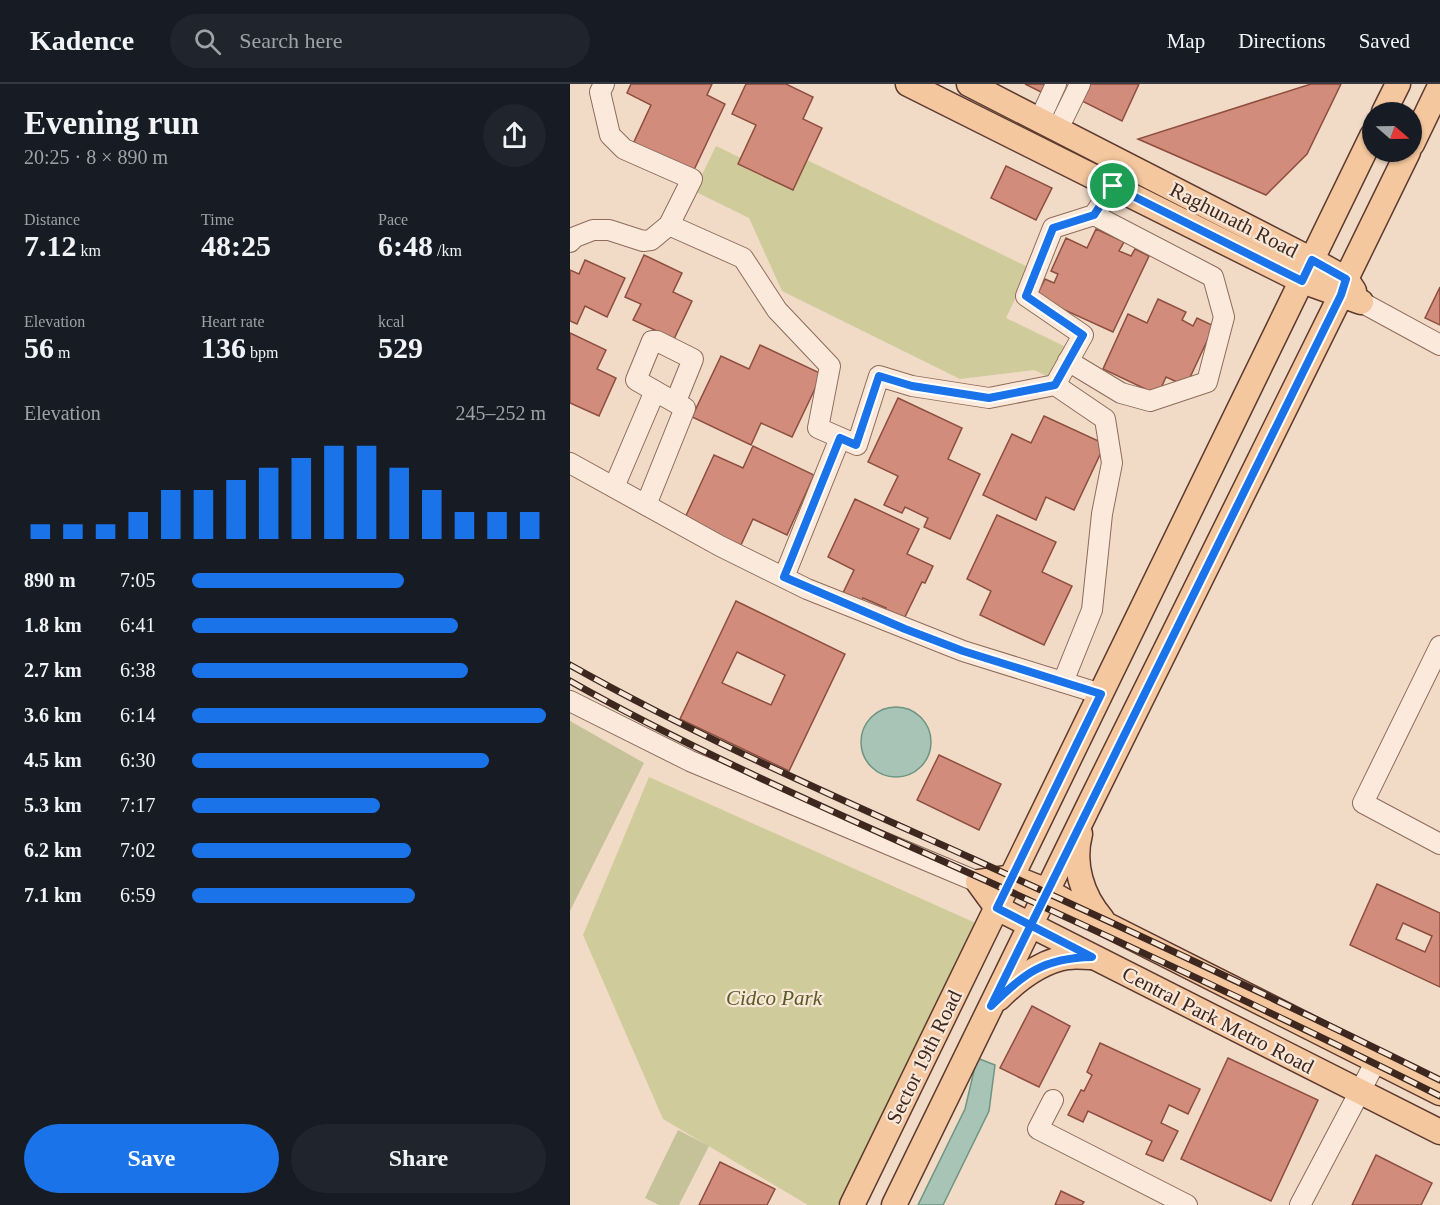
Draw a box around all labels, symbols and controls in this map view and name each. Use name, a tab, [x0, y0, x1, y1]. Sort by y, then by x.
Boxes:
search box	[170, 14, 590, 68]
text: Kadence	[30, 25, 134, 56]
icon: search	[191, 25, 224, 58]
text: Search here	[239, 28, 342, 53]
text: Map	[1167, 29, 1205, 53]
text: Directions	[1238, 29, 1326, 53]
text: Saved	[1359, 29, 1410, 53]
north arrow	[1362, 102, 1422, 162]
map controls	[1362, 102, 1422, 162]
button: share	[483, 104, 546, 167]
text: Evening run	[24, 105, 199, 141]
text: 20:25 · 8 × 890 m	[24, 146, 168, 168]
pin	[1087, 160, 1138, 211]
icon: arrive	[1096, 169, 1129, 202]
street label: Raghunath Road	[1166, 177, 1303, 263]
text: Distance	[24, 211, 80, 228]
text: Time	[201, 211, 234, 228]
text: Pace	[378, 211, 408, 228]
text: 7.12	[24, 229, 77, 262]
text: 48:25	[201, 229, 271, 262]
text: 6:48	[378, 229, 433, 262]
text: km	[77, 242, 101, 259]
text: /km	[433, 242, 462, 259]
text: Elevation	[24, 313, 85, 330]
text: Heart rate	[201, 313, 265, 330]
text: kcal	[378, 313, 405, 330]
text: 56	[24, 331, 54, 364]
text: 136	[201, 331, 246, 364]
text: 529	[378, 331, 423, 364]
text: m	[54, 344, 70, 361]
text: bpm	[246, 344, 278, 361]
text: Elevation	[24, 402, 101, 424]
text: 245–252 m	[455, 402, 546, 424]
text: 890 m	[24, 569, 76, 591]
text: 7:05	[120, 569, 156, 591]
text: 1.8 km	[24, 614, 82, 636]
text: 6:41	[120, 614, 156, 636]
text: 2.7 km	[24, 659, 82, 681]
text: 6:38	[120, 659, 156, 681]
text: 3.6 km	[24, 704, 82, 726]
text: 6:14	[120, 704, 156, 726]
text: 4.5 km	[24, 749, 82, 771]
text: 6:30	[120, 749, 156, 771]
text: 5.3 km	[24, 794, 82, 816]
text: 7:17	[120, 794, 156, 816]
text: 6.2 km	[24, 839, 82, 861]
text: 7:02	[120, 839, 156, 861]
text: 7.1 km	[24, 884, 82, 906]
text: 6:59	[120, 884, 156, 906]
street label: Central Park Metro Road	[1118, 961, 1318, 1079]
park label: Cidco Park	[726, 986, 823, 1010]
street label: Sector 19th Road	[881, 986, 967, 1128]
button: Save	[24, 1124, 279, 1193]
button: Share	[291, 1124, 546, 1193]

